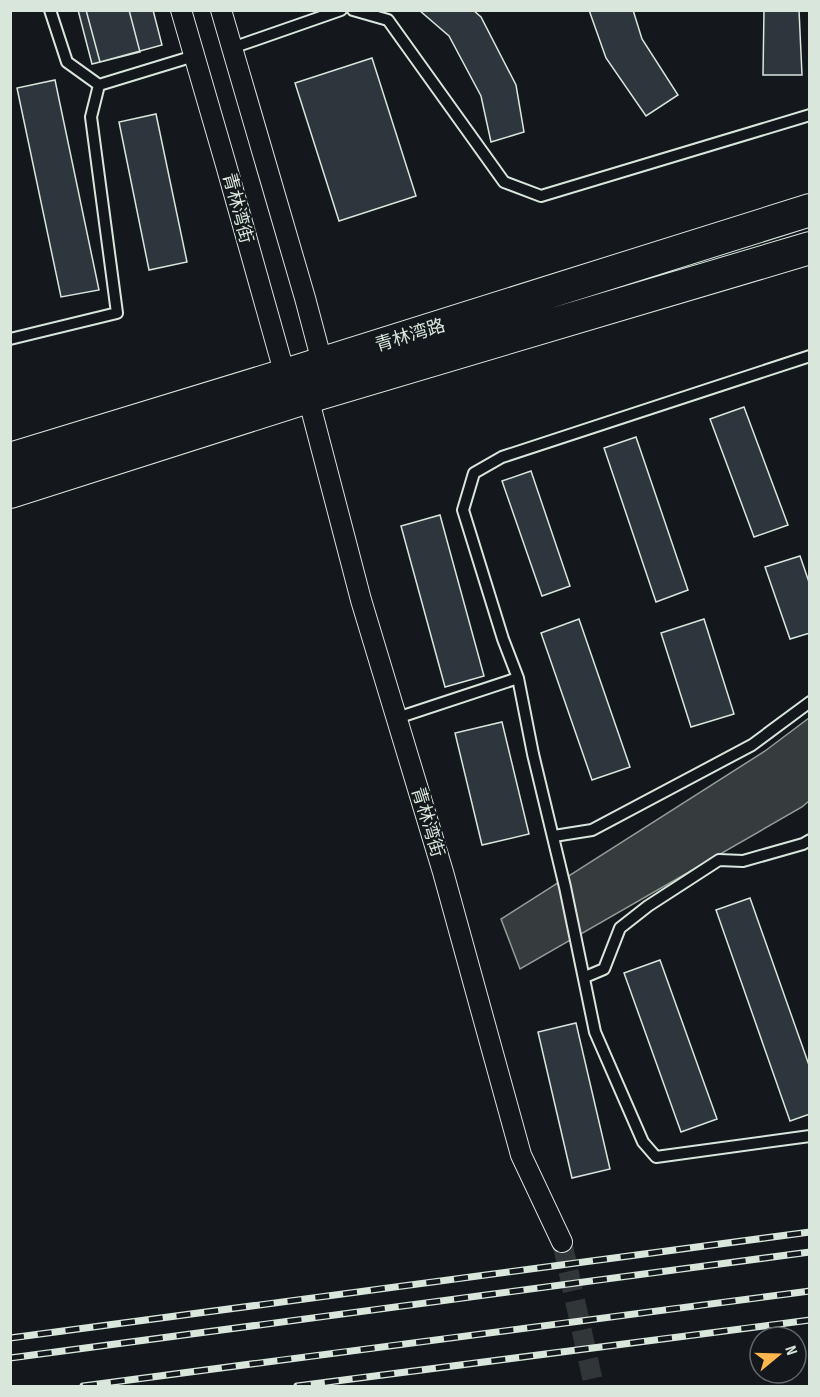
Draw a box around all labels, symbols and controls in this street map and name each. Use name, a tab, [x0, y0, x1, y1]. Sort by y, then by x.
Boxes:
street label: 青林湾街	[218, 171, 257, 246]
street label: 青林湾路	[373, 315, 448, 356]
street label: 青林湾街	[407, 785, 448, 860]
north arrow	[748, 1325, 808, 1385]
text: N	[780, 1343, 801, 1358]

